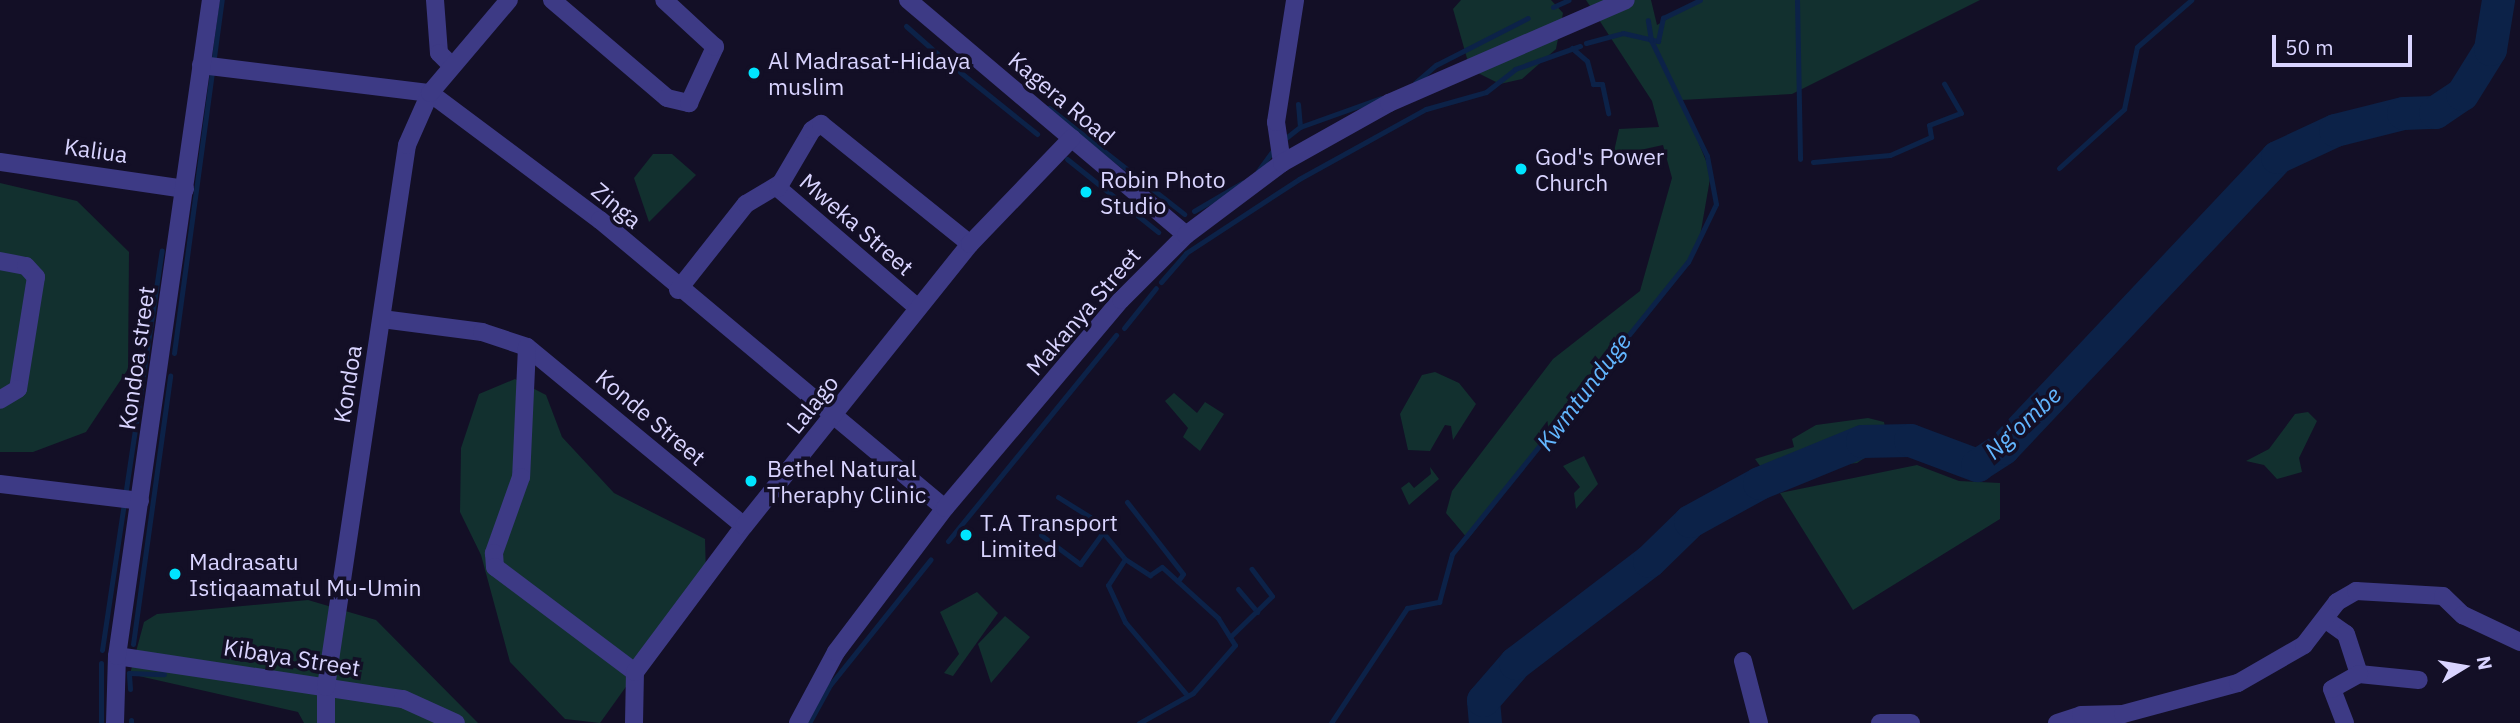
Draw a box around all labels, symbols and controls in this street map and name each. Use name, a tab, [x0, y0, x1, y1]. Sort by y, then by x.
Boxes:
scale bar	[2275, 21, 2415, 65]
text: 50 m	[2285, 33, 2334, 61]
place label: Al Madrasat-Hidaya muslim	[768, 46, 971, 100]
street label: Kagera Road	[1003, 46, 1121, 150]
marker: Al Madrasat-Hidaya muslim	[746, 65, 762, 81]
street label: Kaliua	[62, 132, 130, 168]
place label: God's Power Church	[1535, 142, 1664, 196]
marker: God's Power Church	[1513, 161, 1529, 177]
place label: Robin Photo Studio	[1100, 165, 1226, 219]
street label: Mweka Street	[794, 167, 920, 281]
street label: Zinga	[586, 176, 648, 234]
marker: Robin Photo Studio	[1078, 184, 1094, 200]
street label: Makanya Street	[1020, 242, 1146, 380]
street label: Kondoa street	[112, 284, 160, 432]
water label: Kwmtunduge	[1531, 328, 1637, 456]
street label: Kondoa	[327, 343, 367, 425]
street label: Konde Street	[591, 363, 711, 471]
street label: Lalago	[780, 369, 844, 439]
water label: Ng'ombe	[1979, 380, 2067, 466]
place label: Bethel Natural Theraphy Clinic	[767, 454, 926, 508]
marker: Bethel Natural Theraphy Clinic	[741, 471, 761, 491]
place label: T.A Transport Limited	[980, 508, 1118, 562]
marker: T.A Transport Limited	[958, 527, 974, 543]
place label: Madrasatu Istiqaamatul Mu-Umin	[189, 547, 422, 601]
marker: Madrasatu Istiqaamatul Mu-Umin	[167, 566, 183, 582]
north arrow	[2429, 632, 2499, 702]
street label: Kibaya Street	[222, 633, 362, 681]
text: N	[2472, 654, 2498, 672]

